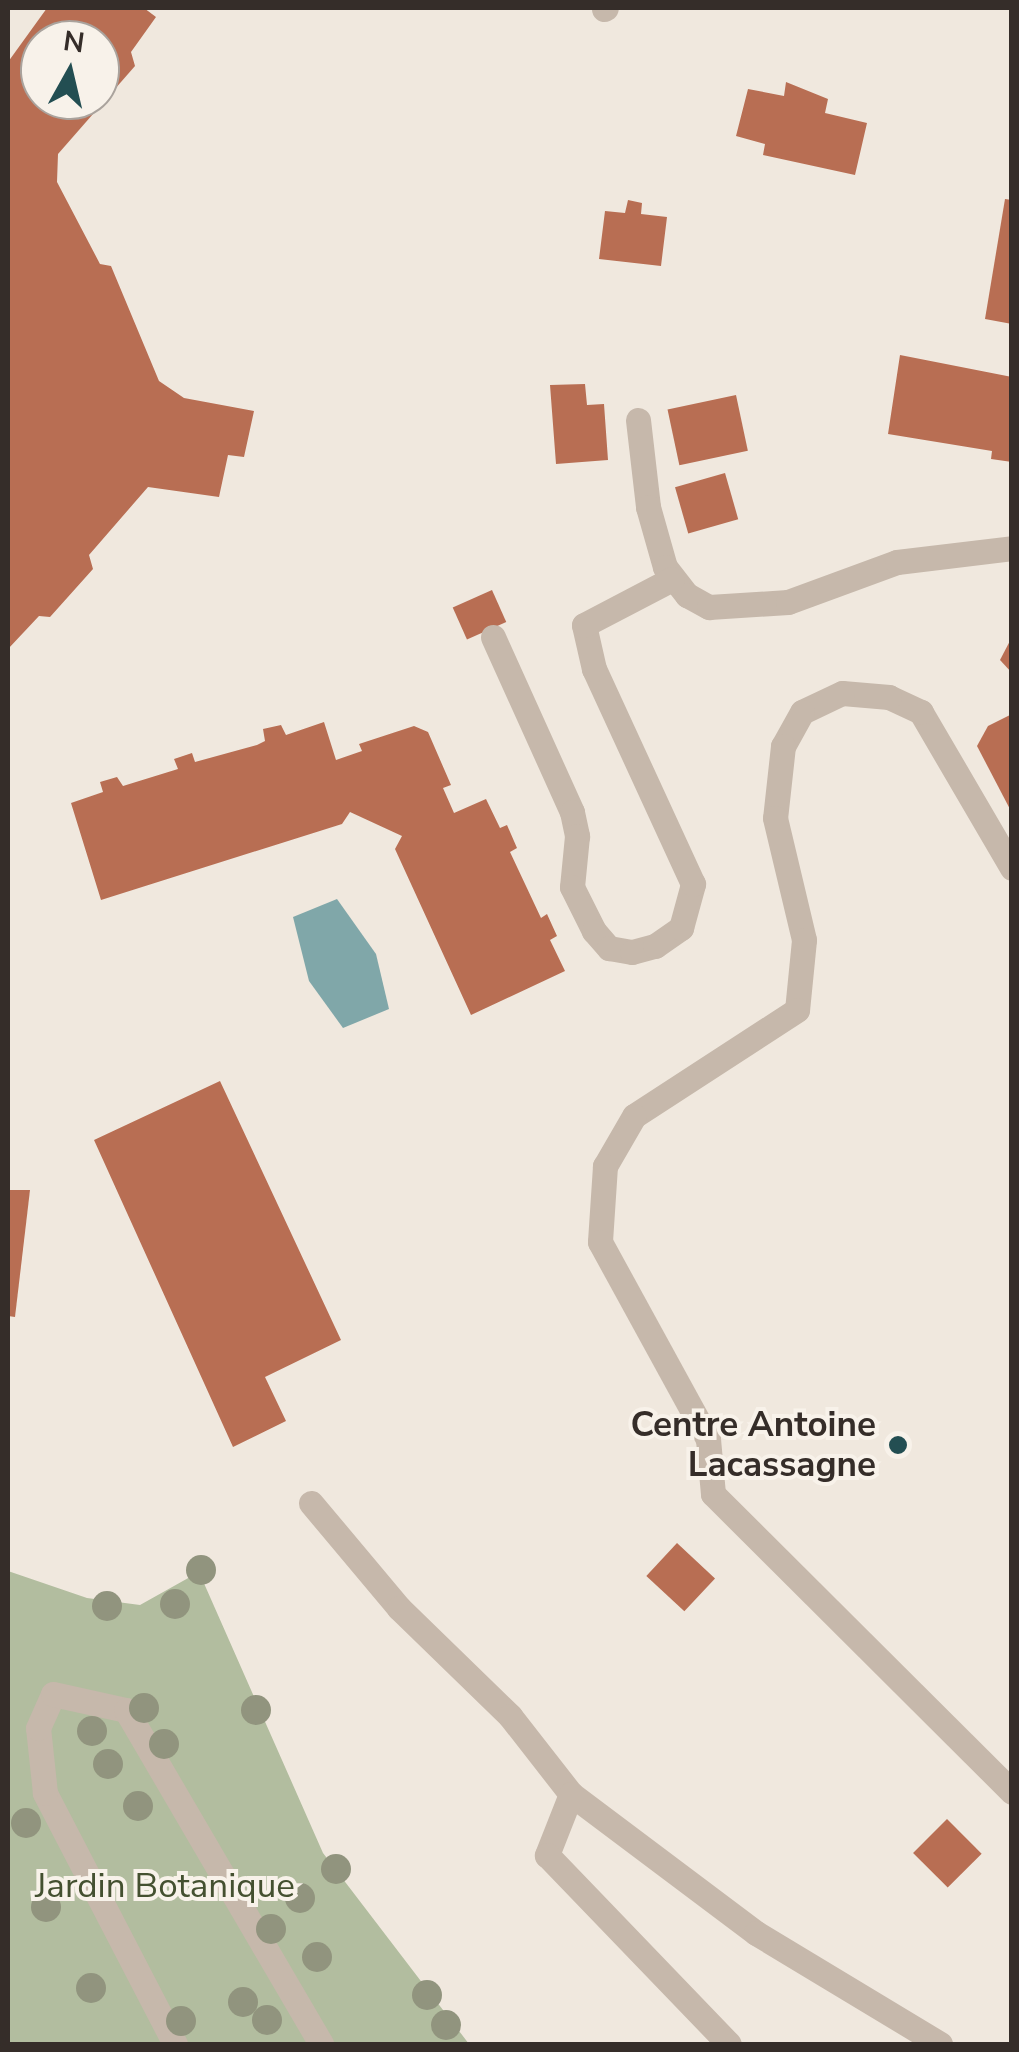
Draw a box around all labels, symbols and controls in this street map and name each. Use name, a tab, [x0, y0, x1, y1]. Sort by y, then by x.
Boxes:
north arrow	[20, 20, 120, 120]
text: N	[61, 22, 87, 63]
place label: Centre Antoine Lacassagne	[630, 1404, 876, 1486]
marker: Centre Antoine Lacassagne	[885, 1432, 911, 1458]
park label: Jardin Botanique	[35, 1865, 295, 1907]

